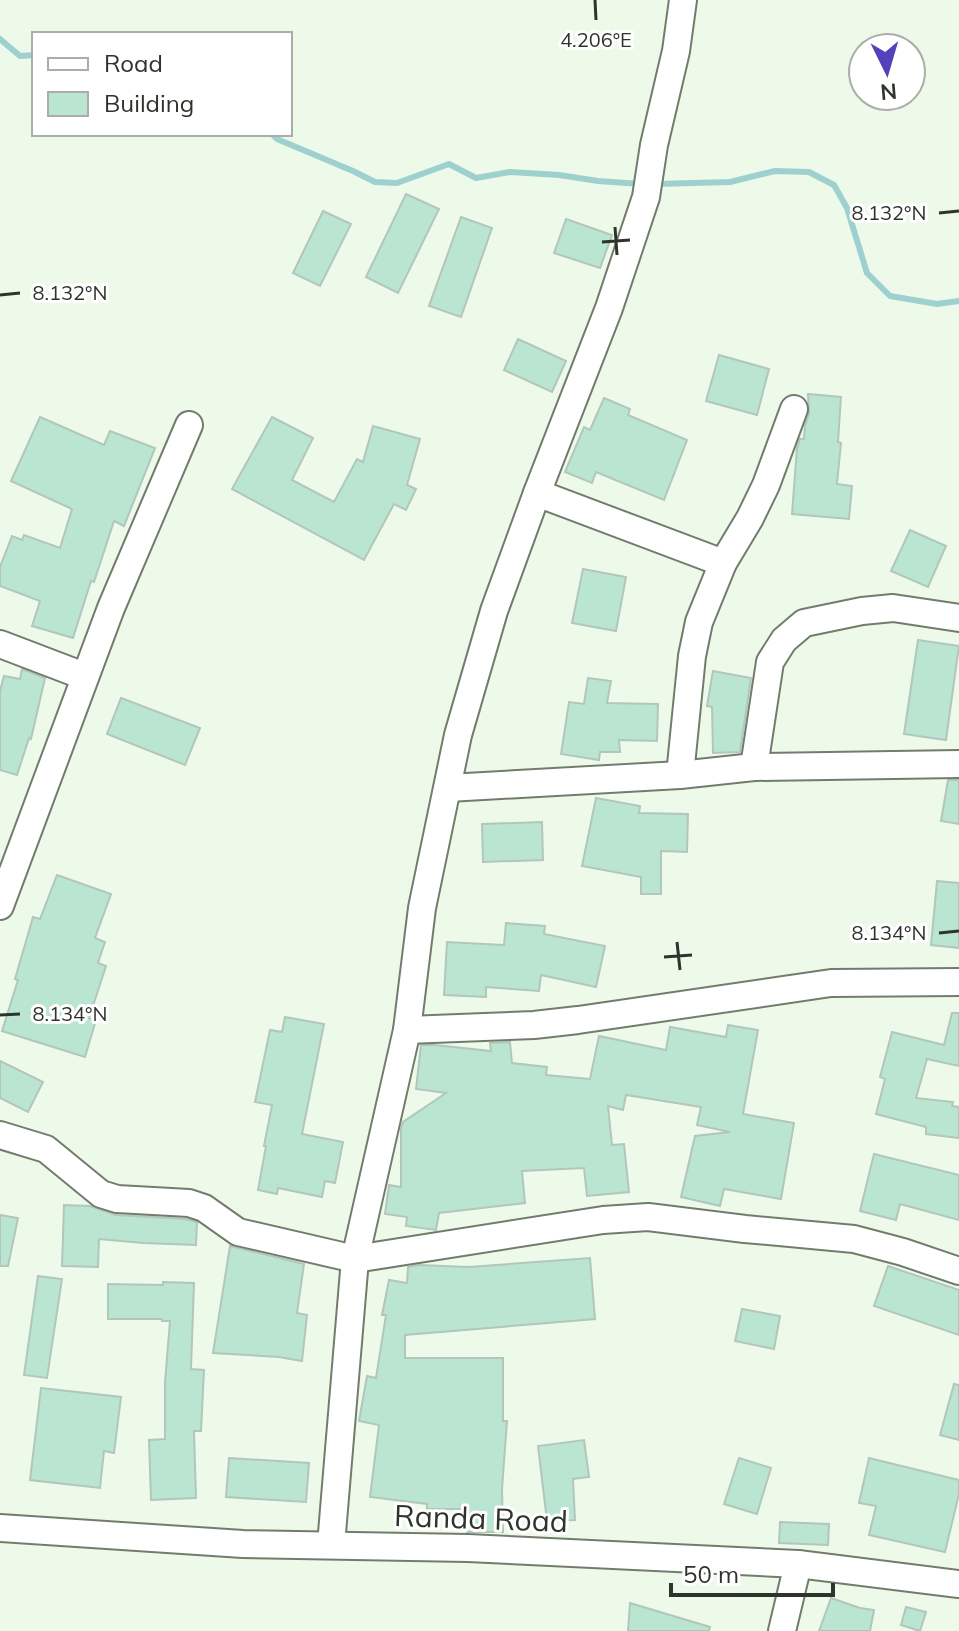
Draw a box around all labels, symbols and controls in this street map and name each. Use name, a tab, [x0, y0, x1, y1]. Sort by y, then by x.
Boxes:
text: 4.206°E	[560, 27, 632, 52]
legend	[32, 32, 292, 136]
north arrow	[847, 32, 927, 112]
text: Road	[104, 48, 163, 78]
text: N	[879, 77, 898, 107]
text: Building	[104, 88, 194, 118]
text: 8.132°N	[852, 200, 926, 225]
text: 8.132°N	[33, 280, 107, 305]
text: 8.134°N	[852, 920, 926, 945]
text: 8.134°N	[33, 1001, 107, 1026]
street label: Randa Road	[394, 1496, 568, 1540]
scale bar	[671, 1547, 833, 1597]
text: 50 m	[683, 1559, 739, 1589]

